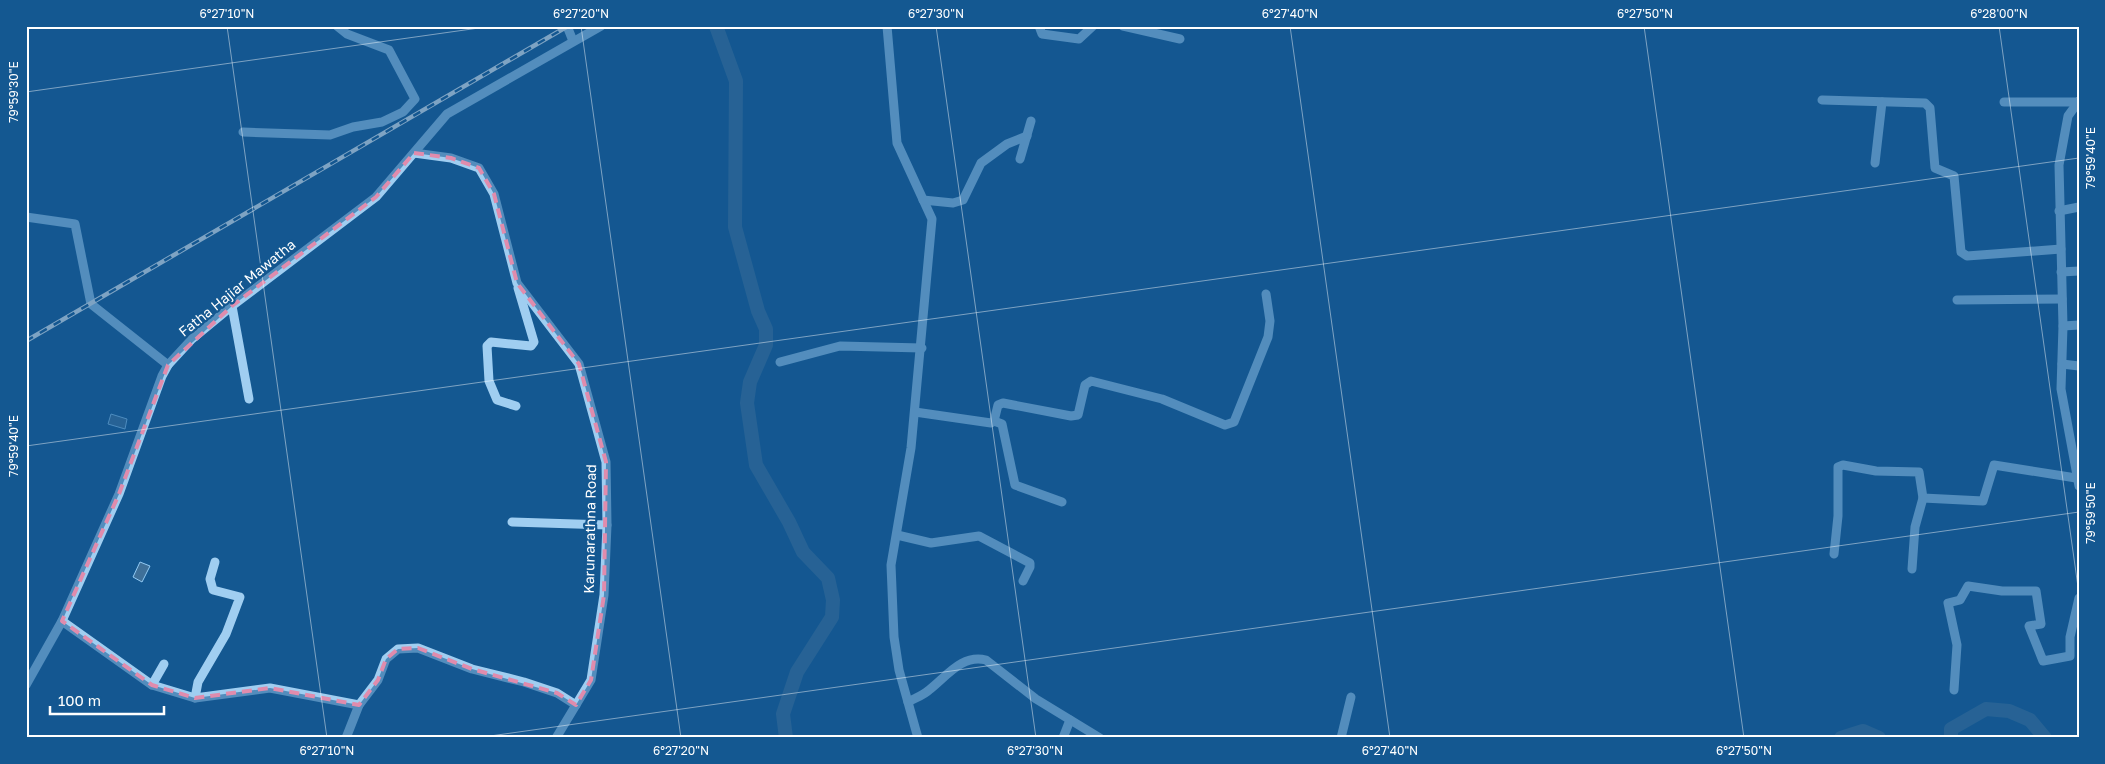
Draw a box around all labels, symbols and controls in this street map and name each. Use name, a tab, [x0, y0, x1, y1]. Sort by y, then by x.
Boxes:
text: 6°27'10"N	[200, 6, 254, 21]
text: 6°27'20"N	[553, 6, 609, 21]
text: 6°27'30"N	[908, 6, 964, 21]
text: 6°27'40"N	[1262, 6, 1318, 21]
text: 6°27'50"N	[1617, 6, 1673, 21]
text: 6°28'00"N	[1970, 6, 2028, 21]
text: 79°59'30"E	[6, 61, 21, 123]
text: 79°59'40"E	[2083, 127, 2098, 189]
street label: Fatha Hajiar Mawatha	[175, 235, 298, 340]
text: 79°59'40"E	[6, 415, 21, 477]
street label: Karunarathna Road	[580, 464, 599, 594]
text: 79°59'50"E	[2083, 482, 2098, 544]
scale bar	[50, 684, 164, 716]
text: 100 m	[58, 691, 101, 709]
text: 6°27'10"N	[300, 743, 354, 758]
text: 6°27'20"N	[653, 743, 709, 758]
text: 6°27'30"N	[1007, 743, 1063, 758]
text: 6°27'40"N	[1362, 743, 1418, 758]
text: 6°27'50"N	[1716, 743, 1772, 758]

